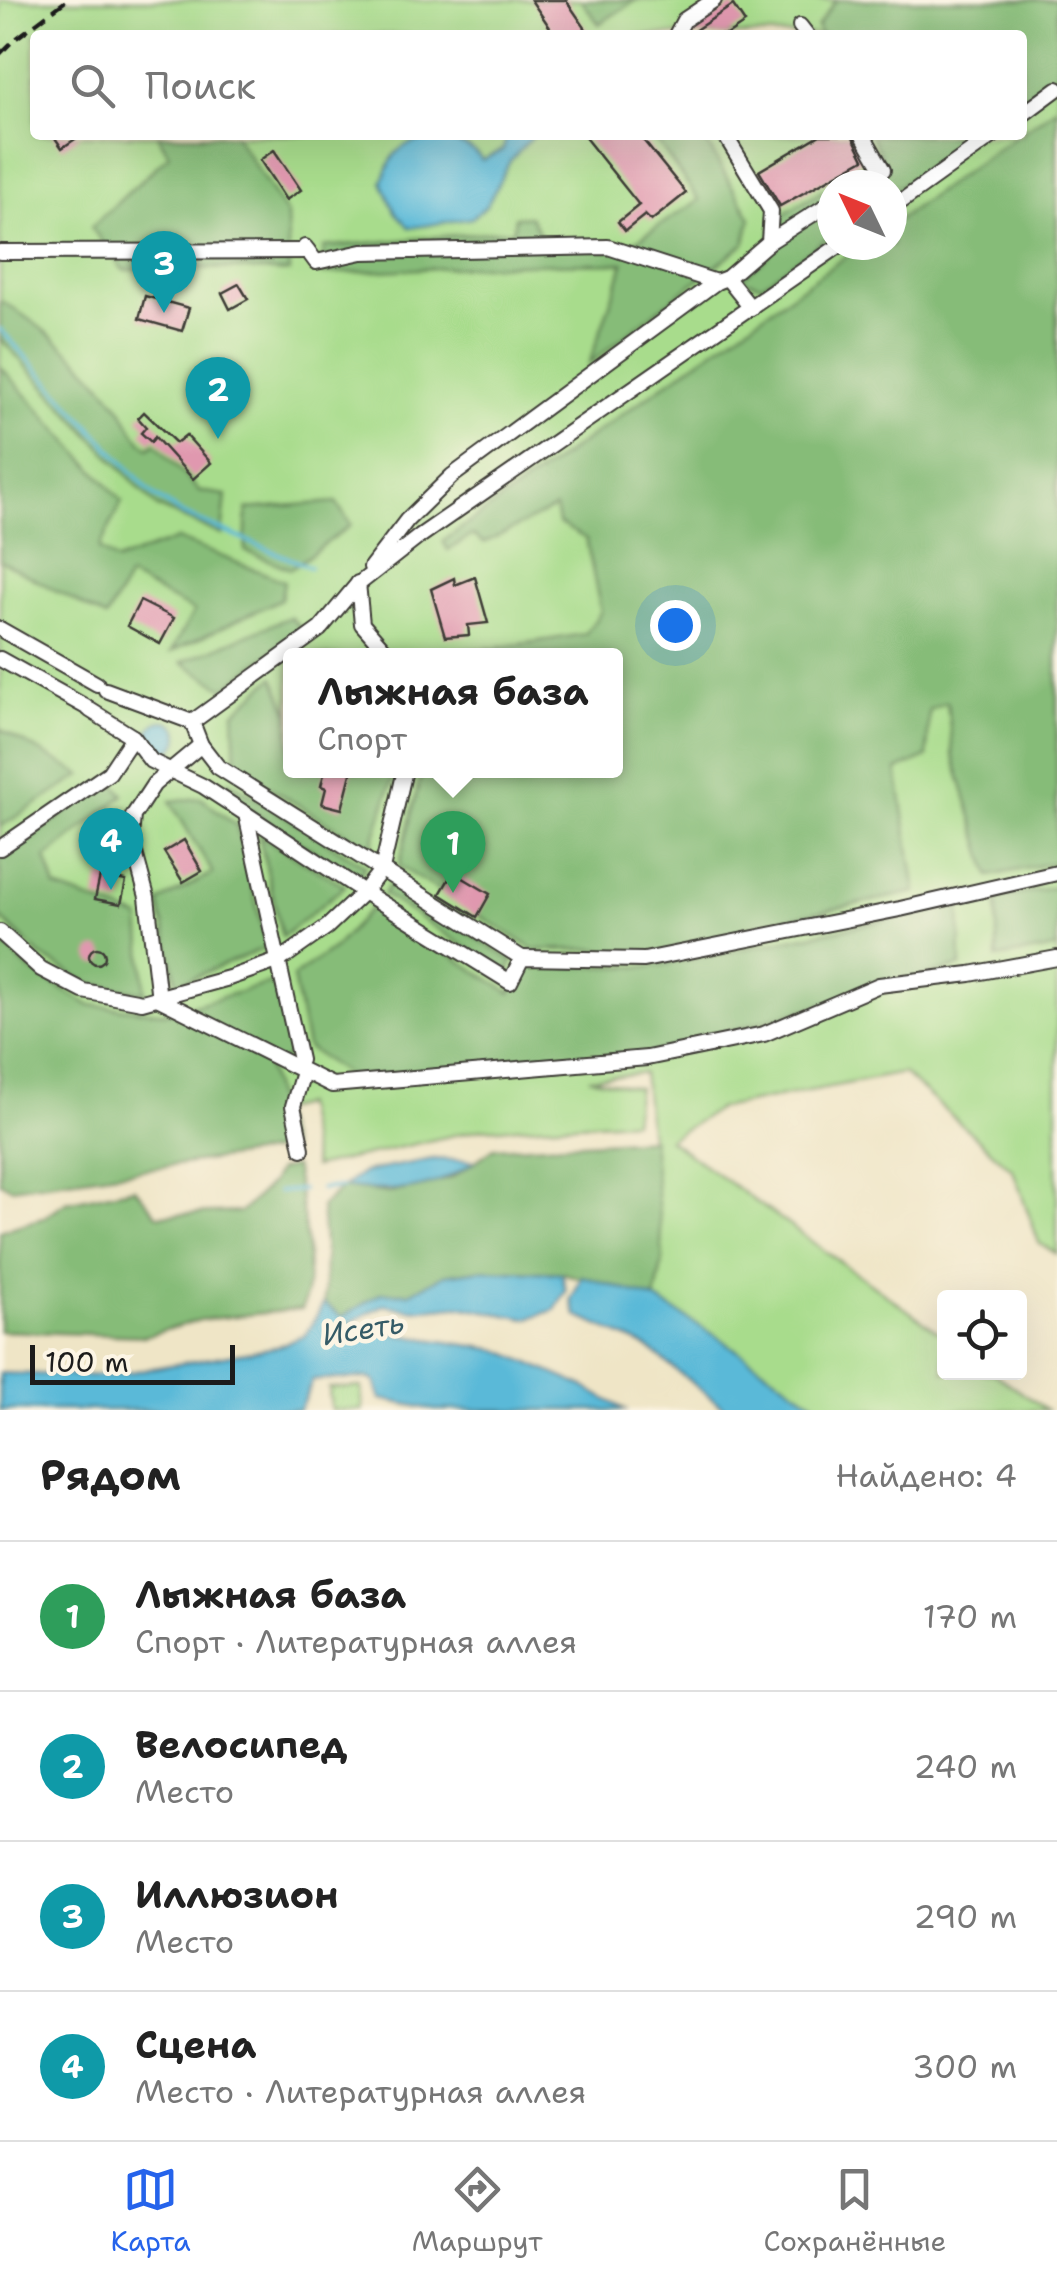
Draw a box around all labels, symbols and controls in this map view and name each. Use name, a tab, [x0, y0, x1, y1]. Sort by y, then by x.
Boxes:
search box	[30, 30, 1027, 140]
icon: search	[65, 58, 120, 113]
text: Поиск	[145, 60, 256, 111]
north arrow	[817, 170, 907, 260]
pin: 3	[132, 230, 196, 313]
pin: 2	[186, 356, 250, 439]
your location	[650, 600, 701, 651]
popup	[283, 648, 623, 778]
text: Лыжная база	[317, 666, 589, 717]
text: Спорт	[317, 717, 407, 760]
pin: 4	[78, 808, 144, 890]
pin: 1	[420, 810, 486, 893]
map controls	[937, 1290, 1027, 1380]
button: locate	[937, 1290, 1027, 1380]
water label: Исеть	[319, 1302, 407, 1355]
scale bar	[30, 1340, 235, 1384]
text: 100 m	[45, 1343, 129, 1381]
text: Рядом	[40, 1447, 181, 1503]
text: Найдено: 4	[836, 1454, 1017, 1497]
text: Лыжная база	[135, 1569, 406, 1620]
text: 1	[65, 1595, 80, 1638]
text: 170 m	[923, 1595, 1017, 1638]
text: Спорт · Литературная аллея	[135, 1620, 577, 1663]
text: Велосипед	[135, 1719, 347, 1770]
text: 2	[61, 1745, 84, 1788]
text: 240 m	[914, 1745, 1017, 1788]
text: Место	[135, 1770, 234, 1813]
text: Иллюзион	[135, 1869, 339, 1920]
text: 3	[61, 1895, 84, 1938]
text: 290 m	[914, 1895, 1017, 1938]
text: Место	[135, 1920, 234, 1963]
text: Сцена	[135, 2019, 256, 2070]
text: 4	[61, 2045, 84, 2088]
text: 300 m	[912, 2045, 1017, 2088]
text: Место · Литературная аллея	[135, 2070, 586, 2113]
tab: Карта	[111, 2162, 191, 2260]
tab: Маршрут	[412, 2162, 542, 2260]
tab: Сохранённые	[764, 2162, 946, 2260]

